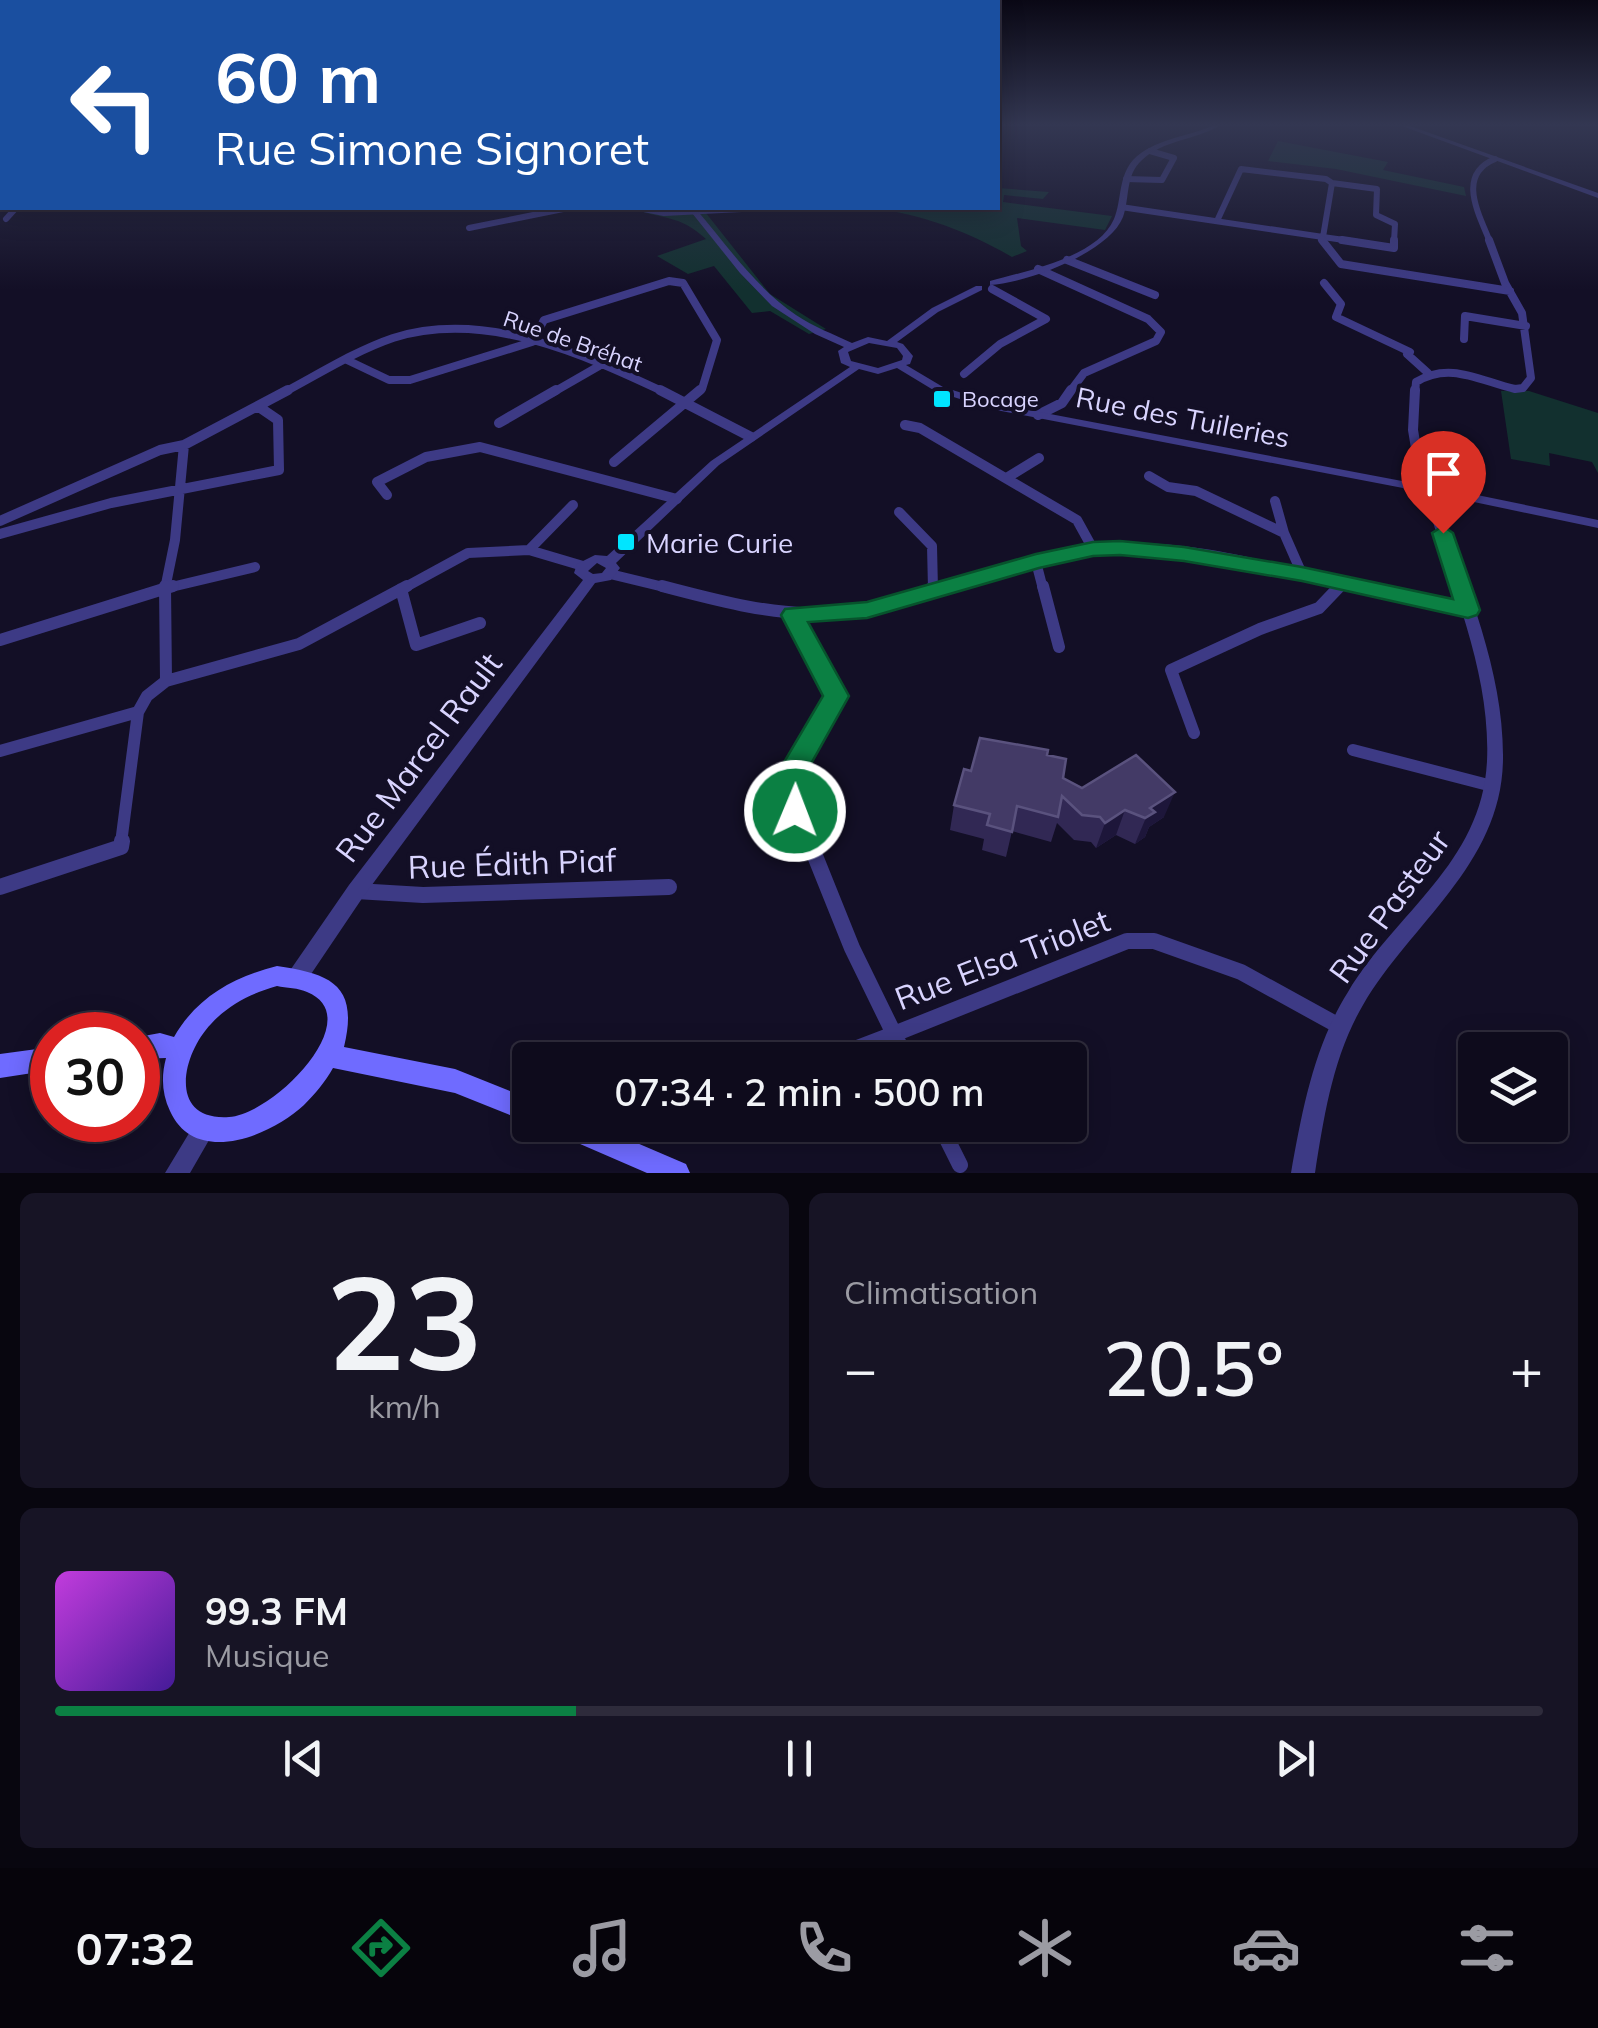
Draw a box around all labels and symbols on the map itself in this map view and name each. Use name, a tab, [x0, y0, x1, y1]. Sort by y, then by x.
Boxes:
street label: Rue de Bréhat	[500, 304, 646, 378]
street label: Rue des Tuileries	[1073, 379, 1293, 455]
place label: Bocage	[962, 385, 1039, 413]
marker: Bocage	[931, 388, 953, 410]
pin	[1401, 431, 1486, 534]
place label: Marie Curie	[646, 525, 793, 560]
marker: Marie Curie	[615, 531, 637, 553]
street label: Rue Marcel Rault	[326, 644, 510, 870]
position arrow	[743, 759, 847, 863]
street label: Rue Pasteur	[1320, 821, 1458, 991]
street label: Rue Édith Piaf	[407, 839, 618, 887]
street label: Rue Elsa Triolet	[889, 900, 1115, 1018]
speed limit sign: 30	[30, 1012, 160, 1142]

